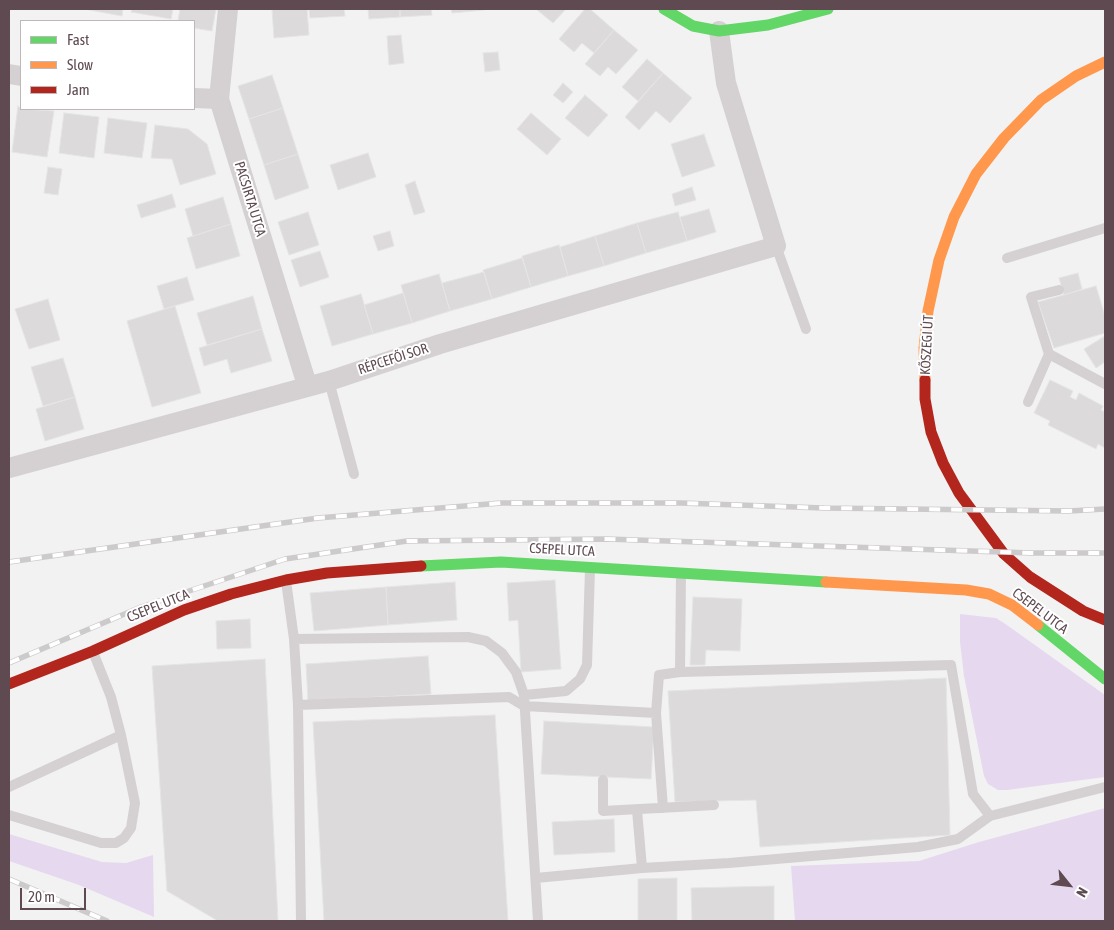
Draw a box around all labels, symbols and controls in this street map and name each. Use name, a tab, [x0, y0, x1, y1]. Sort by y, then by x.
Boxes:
legend	[20, 20, 195, 110]
text: Fast	[67, 31, 89, 48]
text: Slow	[67, 56, 93, 73]
text: Jam	[67, 81, 90, 98]
street label: PACSIRTA UTCA	[231, 159, 269, 239]
street label: KŐSZEGI ÚT	[917, 315, 937, 375]
street label: RÉPCEFŐI SOR	[356, 340, 430, 378]
street label: CSEPEL UTCA	[529, 540, 595, 560]
street label: CSEPEL UTCA	[1009, 585, 1071, 637]
street label: CSEPEL UTCA	[124, 586, 192, 626]
north arrow	[1044, 860, 1094, 910]
scale bar	[22, 878, 89, 910]
text: N	[1073, 885, 1091, 900]
text: 20 m	[28, 888, 55, 905]

